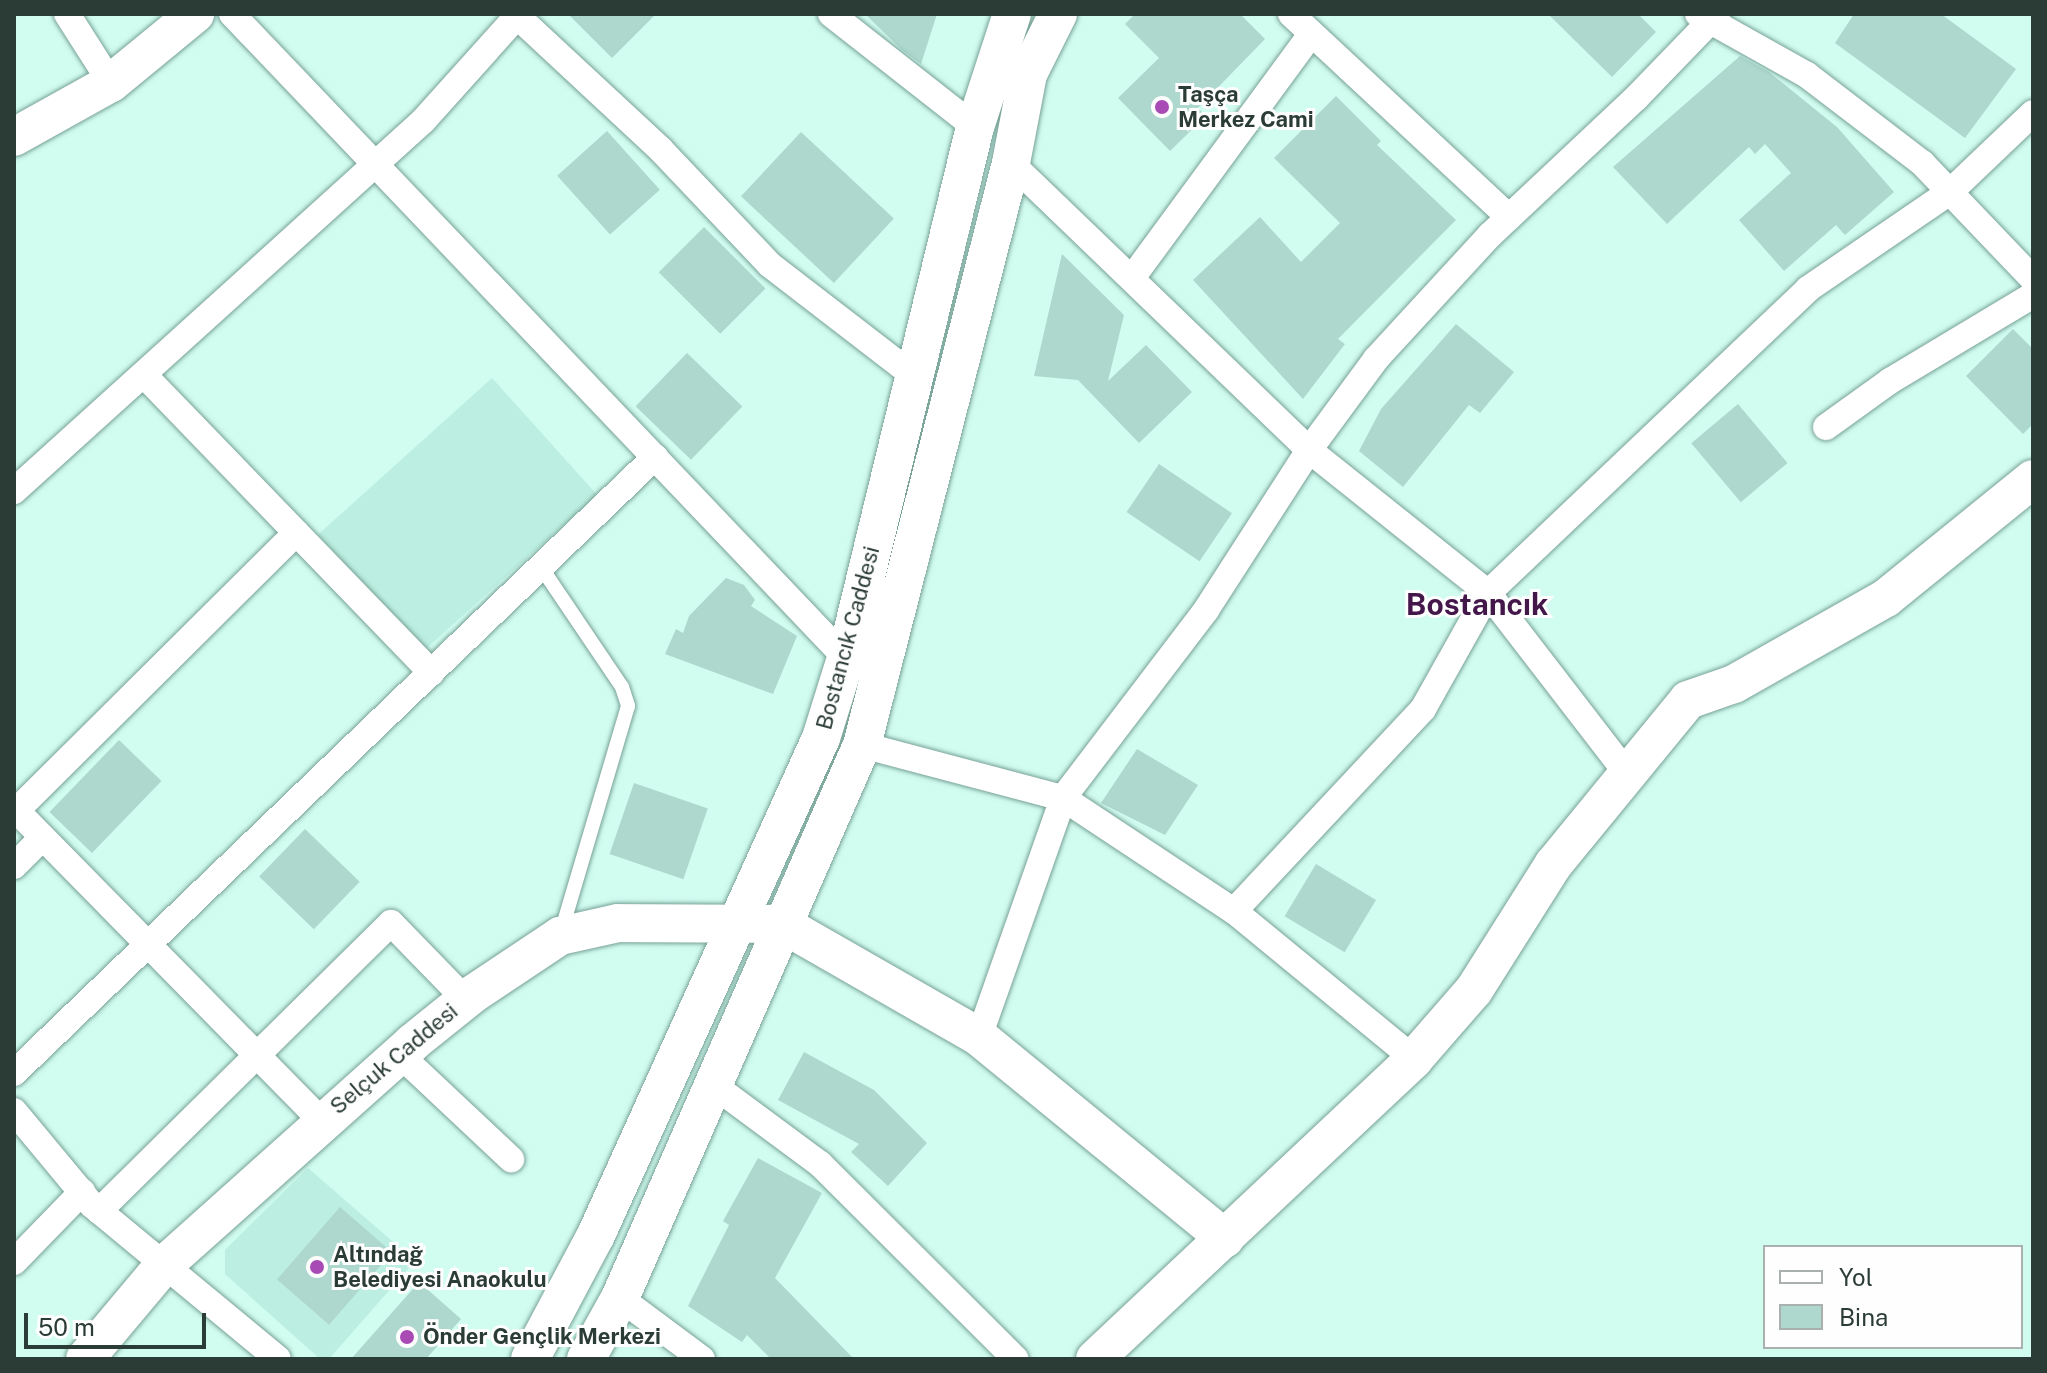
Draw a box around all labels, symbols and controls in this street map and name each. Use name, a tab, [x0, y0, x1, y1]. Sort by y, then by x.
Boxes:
place label: Taşça Merkez Cami	[1178, 81, 1314, 132]
marker: Taşça Merkez Cami	[1153, 98, 1171, 116]
street label: Bostancık Caddesi	[811, 543, 885, 733]
district label: Bostancık	[1406, 586, 1548, 622]
street label: Selçuk Caddesi	[325, 998, 463, 1120]
place label: Altındağ Belediyesi Anaokulu	[333, 1241, 547, 1292]
legend	[1763, 1245, 2023, 1349]
marker: Altındağ Belediyesi Anaokulu	[308, 1258, 326, 1276]
text: Yol	[1839, 1263, 1873, 1291]
scale bar	[28, 1297, 210, 1347]
text: Bina	[1839, 1303, 1888, 1331]
text: 50 m	[38, 1313, 95, 1341]
place label: Önder Gençlik Merkezi	[423, 1324, 661, 1350]
marker: Önder Gençlik Merkezi	[398, 1328, 416, 1346]

